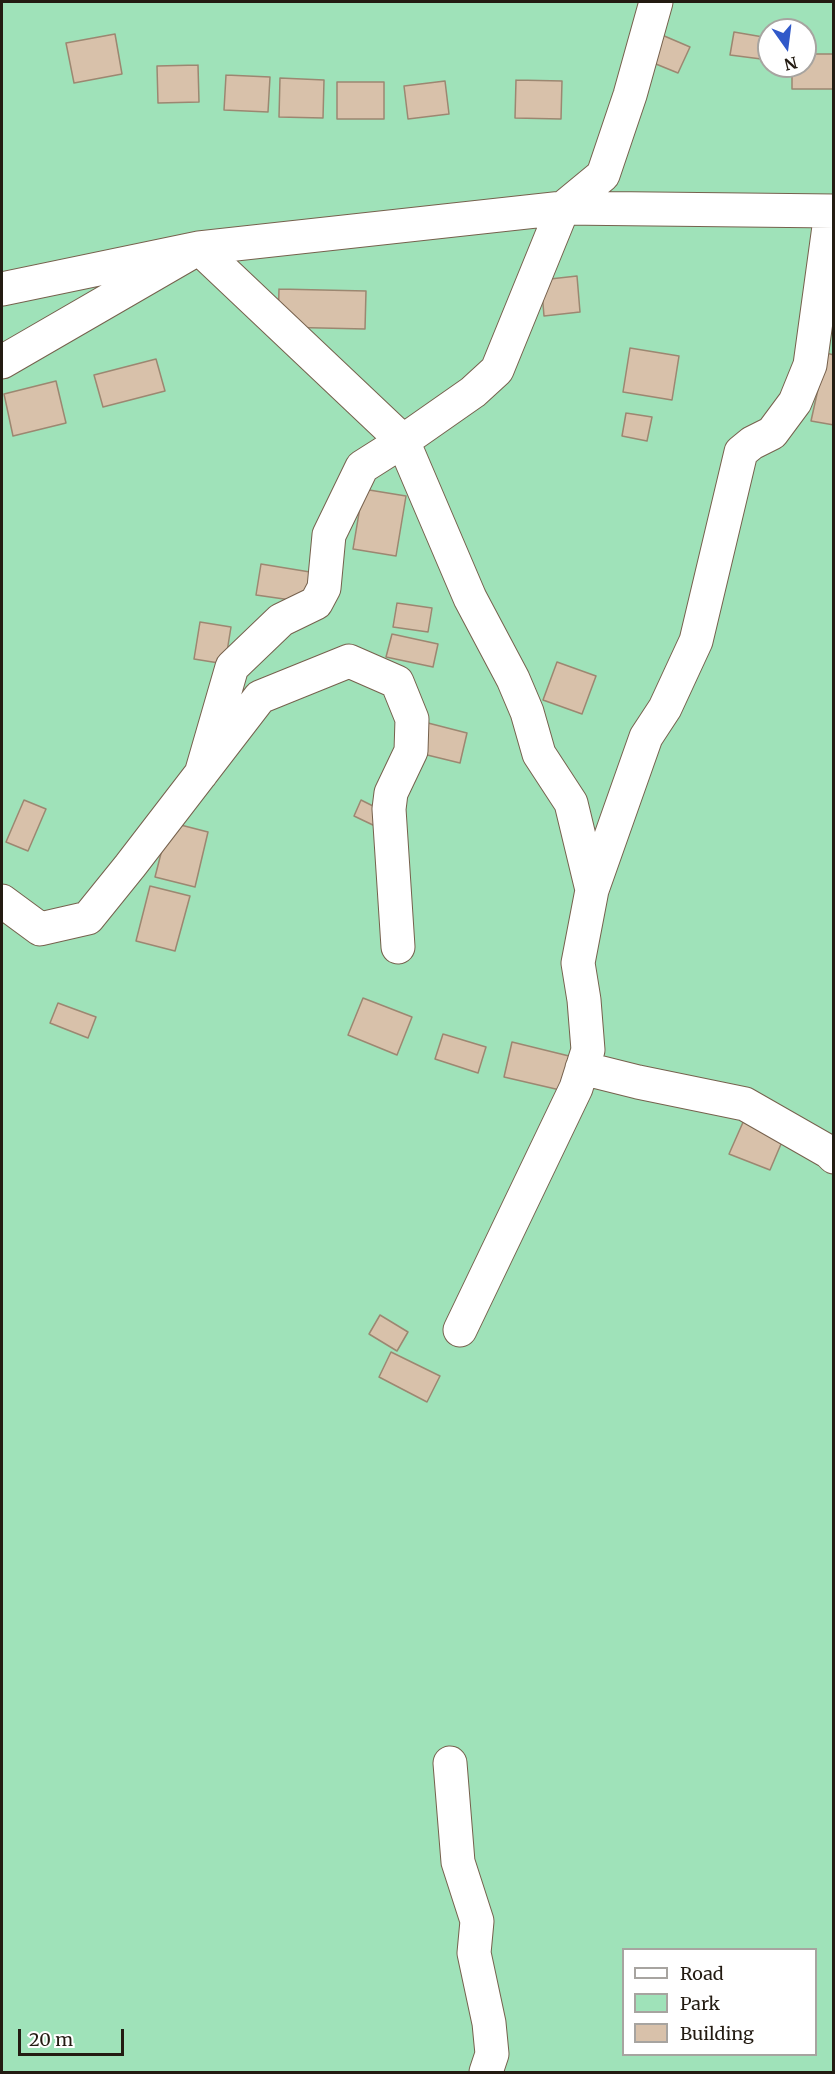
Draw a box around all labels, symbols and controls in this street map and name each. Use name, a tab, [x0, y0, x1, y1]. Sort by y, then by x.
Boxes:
north arrow	[757, 18, 817, 78]
text: N	[782, 52, 799, 75]
legend	[622, 1948, 817, 2056]
text: Road	[680, 1962, 724, 1985]
text: Park	[680, 1992, 720, 2015]
scale bar	[21, 2017, 128, 2055]
text: Building	[680, 2022, 754, 2045]
text: 20 m	[29, 2028, 73, 2051]

